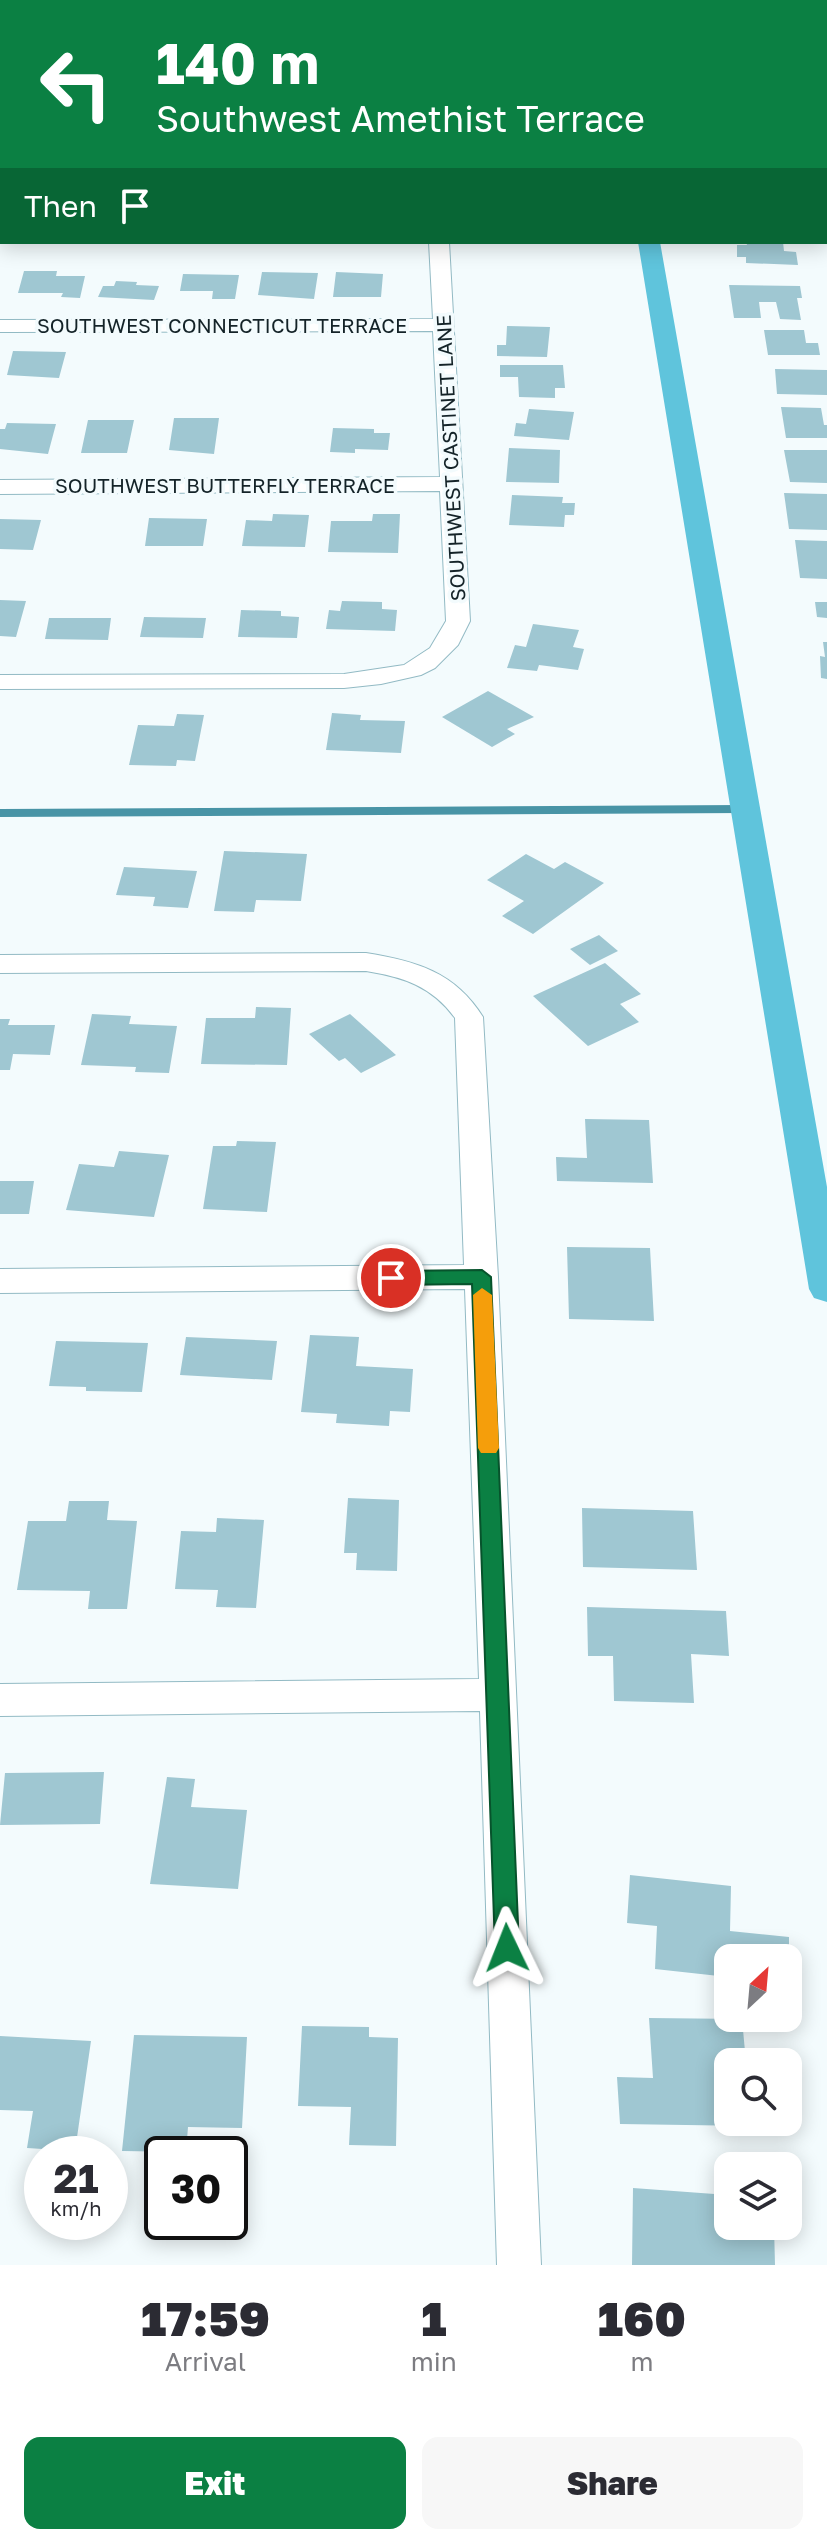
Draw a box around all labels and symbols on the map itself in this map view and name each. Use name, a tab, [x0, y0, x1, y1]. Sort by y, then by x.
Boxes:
street label: SOUTHWEST CONNECTICUT TERRACE	[37, 313, 407, 337]
street label: SOUTHWEST CASTINET LANE	[431, 314, 469, 602]
street label: SOUTHWEST BUTTERFLY TERRACE	[55, 473, 395, 497]
pin	[357, 1244, 425, 1312]
position arrow	[465, 1906, 549, 1990]
north arrow	[714, 1944, 802, 2032]
speed limit sign: 30	[144, 2136, 248, 2240]

